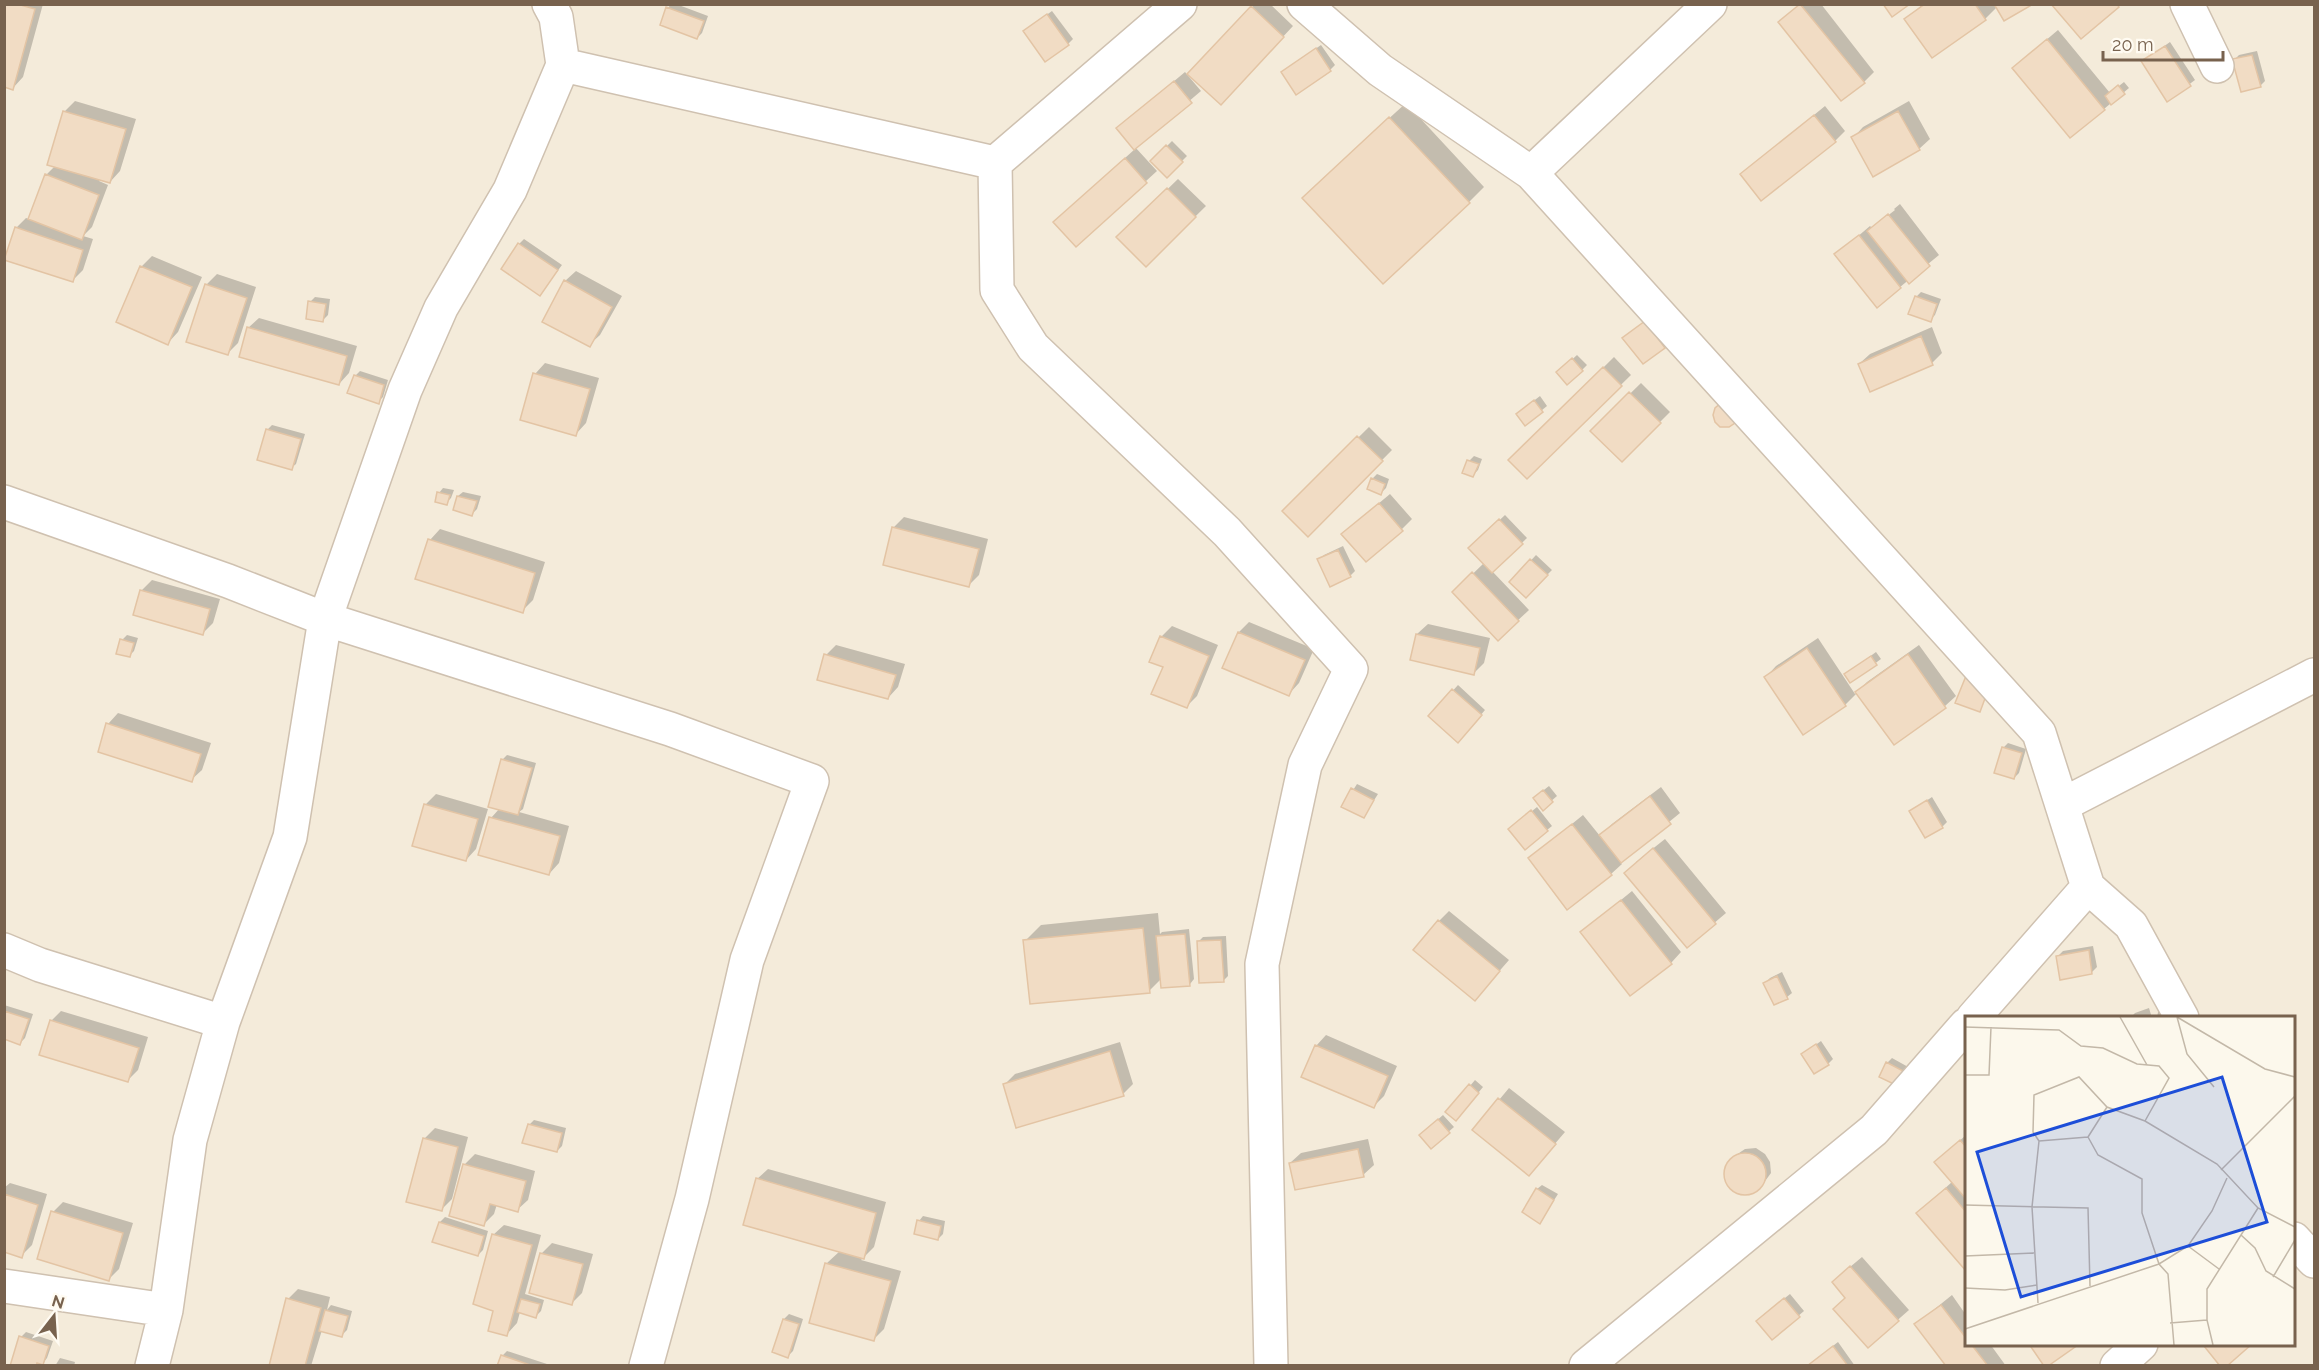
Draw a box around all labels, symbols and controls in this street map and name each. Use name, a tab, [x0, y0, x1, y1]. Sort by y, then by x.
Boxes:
scale bar	[2103, 24, 2223, 62]
text: 20 m	[2112, 34, 2154, 55]
inset map	[1965, 1016, 2295, 1346]
north arrow	[24, 1286, 84, 1346]
text: N	[50, 1291, 67, 1313]

